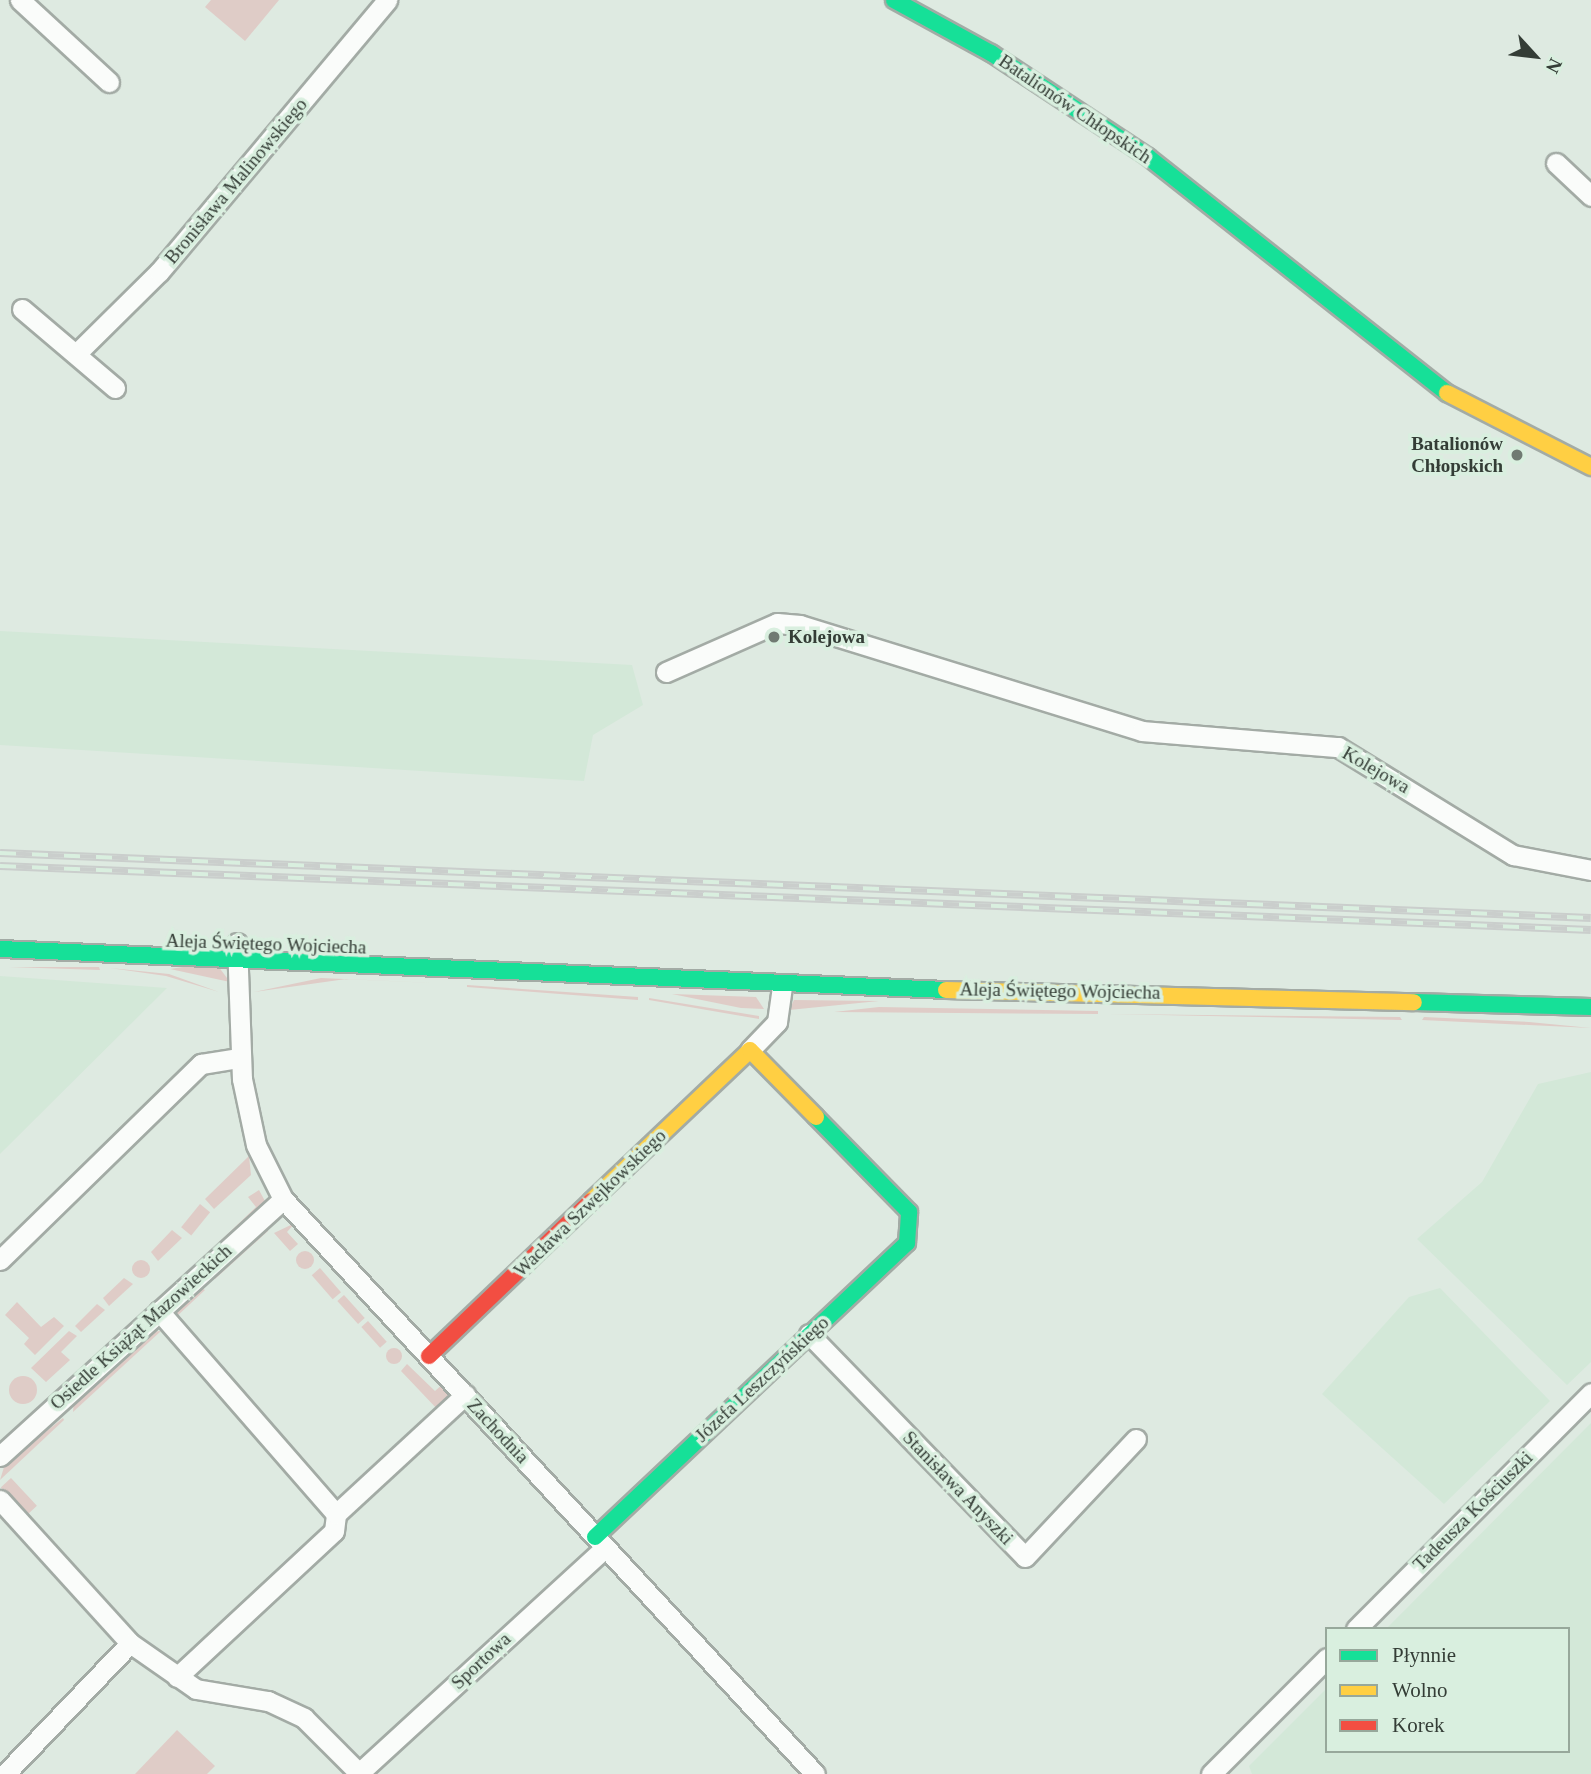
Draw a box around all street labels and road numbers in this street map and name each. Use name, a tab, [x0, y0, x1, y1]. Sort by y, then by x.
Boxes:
street label: Batalionów Chłopskich	[994, 50, 1156, 168]
street label: Bronisława Malinowskiego	[160, 93, 312, 269]
street label: Kolejowa	[1338, 742, 1414, 798]
street label: Aleja Świętego Wojciecha	[165, 929, 367, 959]
street label: Aleja Świętego Wojciecha	[959, 978, 1161, 1004]
street label: Wacława Szwejkowskiego	[509, 1124, 671, 1282]
street label: Osiedle Książąt Mazowieckich	[46, 1239, 236, 1415]
street label: Józefa Leszczyńskiego	[690, 1311, 834, 1447]
street label: Zachodnia	[462, 1394, 534, 1468]
street label: Stanisława Anyszki	[898, 1426, 1018, 1550]
street label: Tadeusza Kościuszki	[1409, 1447, 1537, 1575]
street label: Sportowa	[447, 1628, 515, 1694]

